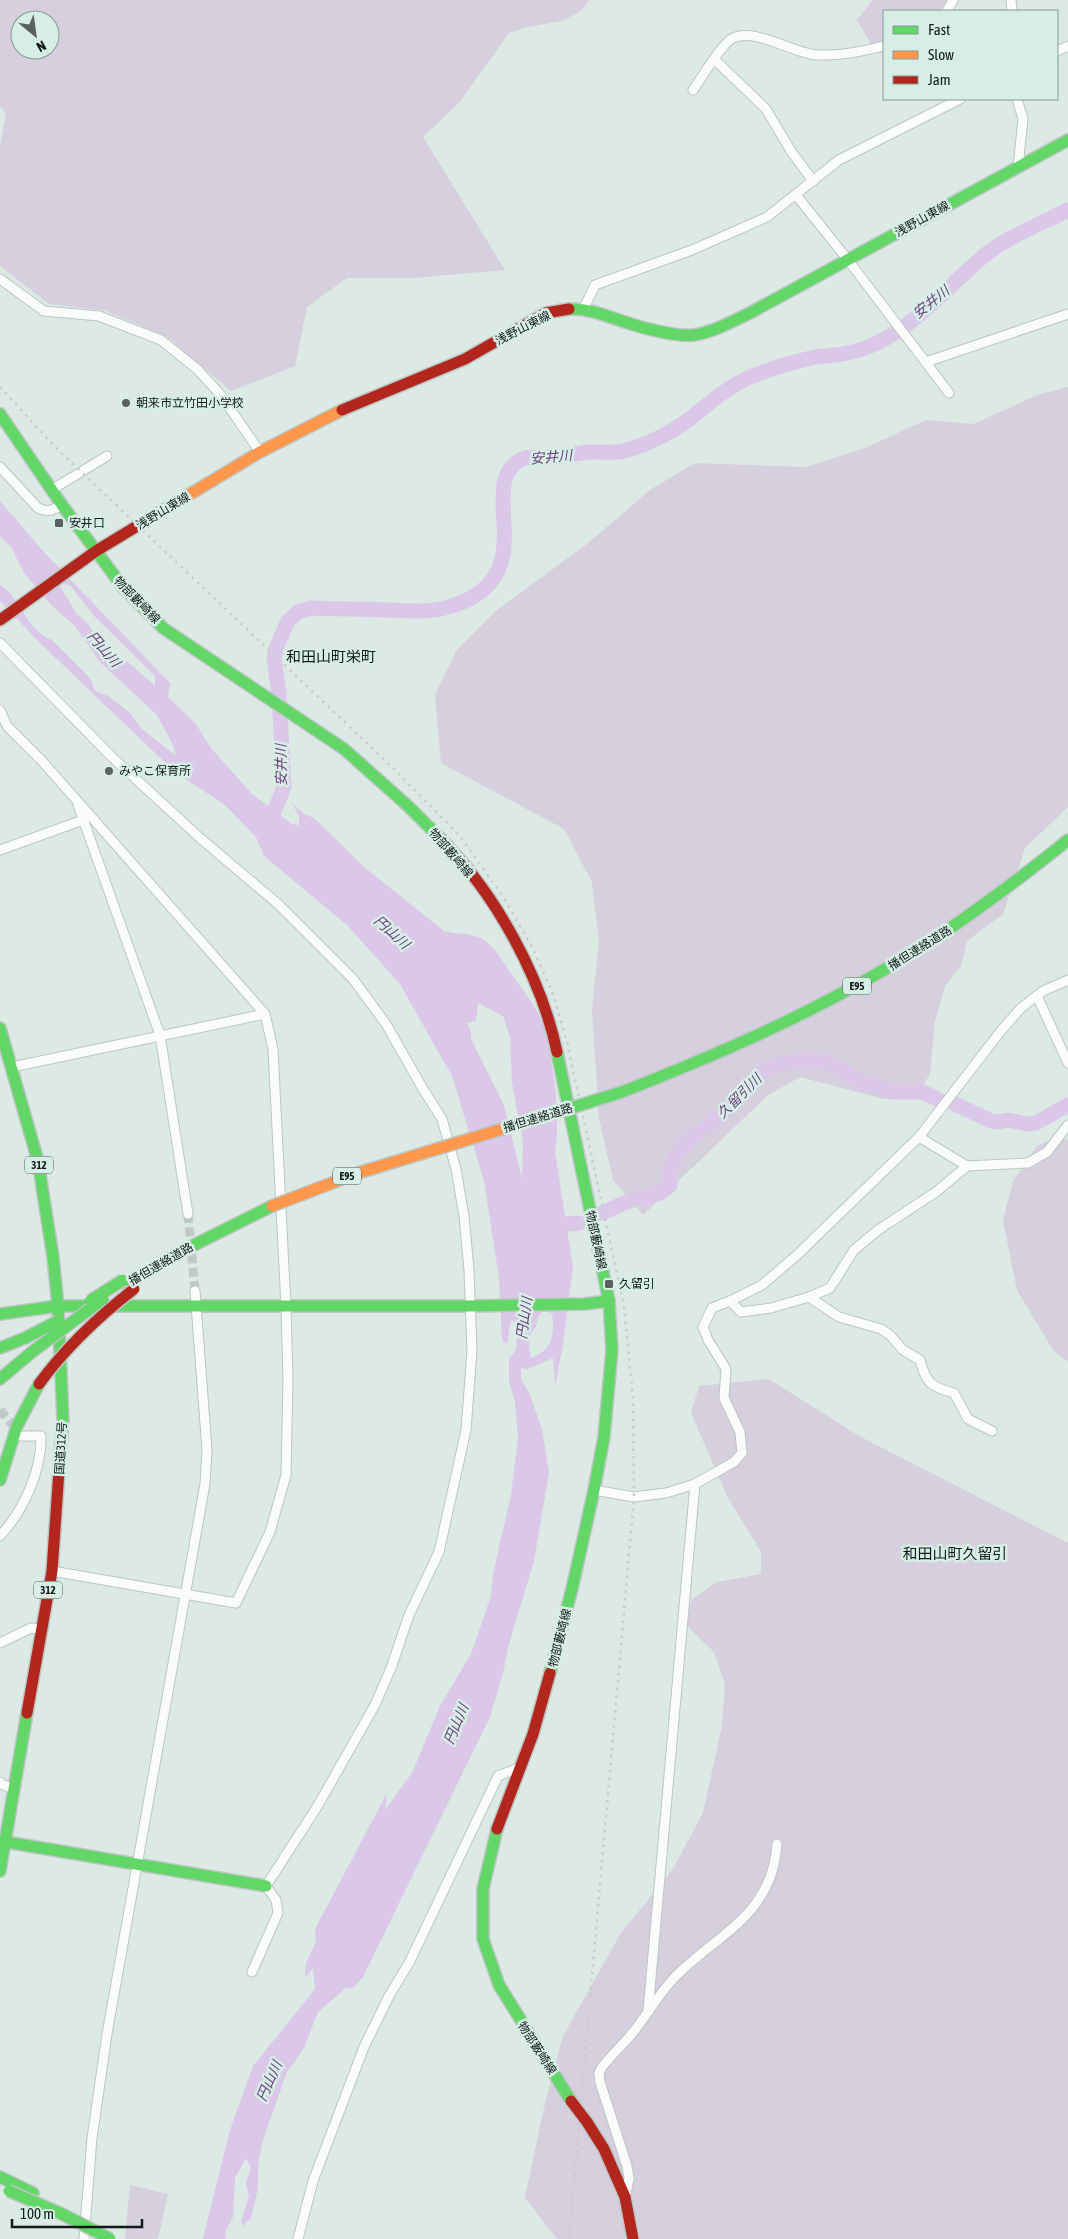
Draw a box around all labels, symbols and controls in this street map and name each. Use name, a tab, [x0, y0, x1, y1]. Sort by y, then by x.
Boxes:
north arrow	[10, 10, 60, 60]
legend	[883, 10, 1058, 100]
text: Fast	[928, 21, 950, 38]
text: N	[34, 37, 49, 55]
text: Slow	[928, 46, 954, 63]
text: Jam	[928, 71, 951, 88]
street label: 浅野山東線	[892, 198, 952, 240]
water label: 安井川	[910, 281, 954, 321]
street label: 浅野山東線	[493, 308, 553, 348]
place label: 朝来市立竹田小学校	[136, 396, 244, 410]
marker: 朝来市立竹田小学校	[120, 397, 132, 409]
water label: 安井川	[529, 447, 575, 467]
street label: 浅野山東線	[134, 490, 192, 532]
place label: 安井口	[69, 516, 105, 530]
marker: 安井口	[53, 517, 65, 529]
street label: 物部藪崎線	[111, 574, 163, 626]
water label: 円山川	[84, 628, 125, 672]
district label: 和田山町栄町	[286, 648, 376, 665]
water label: 安井川	[273, 742, 289, 786]
place label: みやこ保育所	[119, 764, 191, 778]
marker: みやこ保育所	[103, 765, 115, 777]
street label: 物部藪崎線	[426, 826, 476, 880]
water label: 円山川	[371, 912, 414, 953]
street label: 播但連絡道路	[886, 923, 954, 973]
road number: E95	[843, 978, 871, 994]
water label: 久留引川	[714, 1069, 766, 1121]
street label: 播但連絡道路	[502, 1101, 574, 1135]
road number: 312	[25, 1156, 53, 1174]
road number: E95	[333, 1168, 361, 1184]
street label: 物部藪崎線	[583, 1209, 609, 1271]
street label: 播但連絡道路	[126, 1240, 196, 1288]
place label: 久留引	[619, 1277, 655, 1291]
marker: 久留引	[603, 1278, 615, 1290]
water label: 円山川	[513, 1294, 535, 1340]
street label: 国道312号	[53, 1421, 69, 1475]
district label: 和田山町久留引	[902, 1545, 1008, 1562]
road number: 312	[34, 1582, 62, 1598]
street label: 物部藪崎線	[546, 1607, 574, 1669]
water label: 円山川	[440, 1700, 472, 1746]
street label: 物部藪崎線	[515, 2019, 559, 2077]
water label: 円山川	[253, 2057, 286, 2103]
scale bar	[12, 2196, 142, 2228]
text: 100 m	[20, 2205, 54, 2222]

